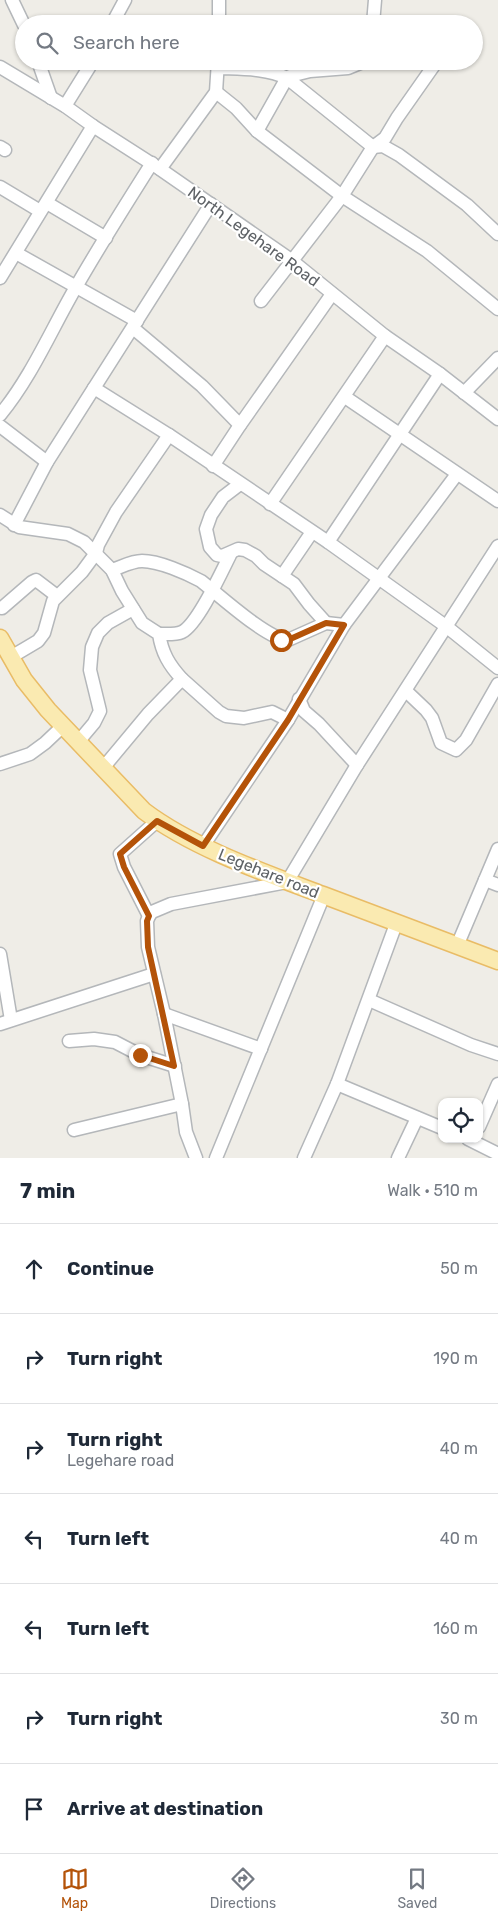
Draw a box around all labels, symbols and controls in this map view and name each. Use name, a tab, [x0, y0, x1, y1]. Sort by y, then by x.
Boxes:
search box	[15, 15, 483, 70]
icon: search	[33, 29, 61, 57]
text: Search here	[73, 31, 180, 54]
street label: North Legehare Road	[184, 182, 323, 291]
route start	[270, 629, 293, 652]
street label: Legehare road	[216, 845, 322, 902]
route end	[129, 1044, 152, 1067]
map controls	[438, 1098, 483, 1143]
button: locate	[438, 1098, 483, 1143]
text: 7 min	[20, 1178, 75, 1203]
text: Walk · 510 m	[387, 1181, 478, 1200]
icon: ahead	[20, 1255, 48, 1283]
text: Continue	[67, 1257, 154, 1280]
text: 50 m	[440, 1259, 478, 1278]
icon: right	[20, 1345, 48, 1373]
text: Turn right	[67, 1347, 162, 1370]
text: 190 m	[433, 1349, 478, 1368]
text: Turn right	[67, 1428, 162, 1451]
icon: right	[20, 1435, 48, 1463]
text: 40 m	[440, 1439, 478, 1458]
text: Legehare road	[67, 1451, 174, 1470]
icon: left	[20, 1525, 48, 1553]
text: Turn left	[67, 1527, 149, 1550]
text: 40 m	[440, 1529, 478, 1548]
icon: left	[20, 1615, 48, 1643]
text: Turn left	[67, 1617, 149, 1640]
text: 160 m	[433, 1619, 478, 1638]
icon: right	[20, 1705, 48, 1733]
text: Turn right	[67, 1707, 162, 1730]
text: 30 m	[440, 1709, 478, 1728]
icon: arrive	[20, 1795, 48, 1823]
text: Arrive at destination	[67, 1797, 263, 1820]
tab: Map	[61, 1865, 89, 1912]
tab: Directions	[210, 1865, 276, 1912]
tab: Saved	[397, 1865, 437, 1912]

